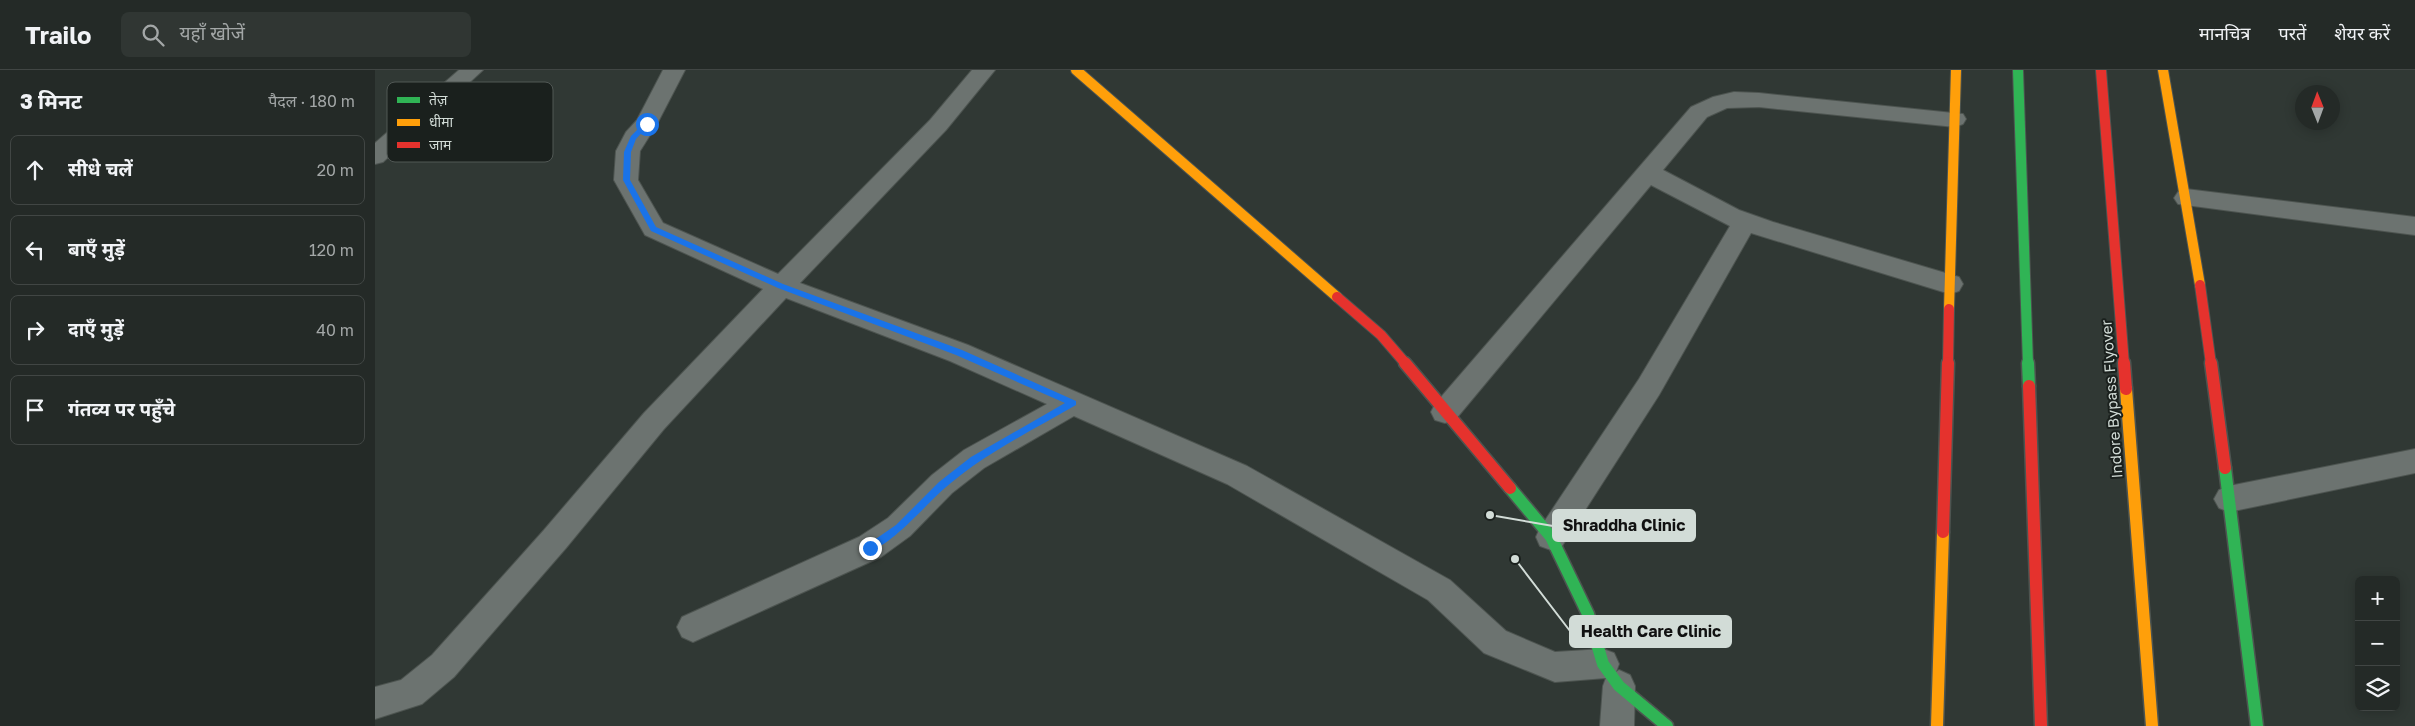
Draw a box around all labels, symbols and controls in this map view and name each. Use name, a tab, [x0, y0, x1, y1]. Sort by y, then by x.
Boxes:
search box	[121, 12, 471, 57]
text: Trailo	[25, 20, 91, 49]
icon: search	[139, 21, 167, 49]
text: यहाँ खोजें	[179, 21, 245, 44]
text: मानचित्र	[2199, 22, 2250, 44]
text: परतें	[2278, 22, 2306, 44]
text: शेयर करें	[2334, 22, 2390, 44]
legend	[387, 82, 553, 162]
north arrow	[2295, 85, 2340, 130]
text: 3 मिनट	[20, 88, 82, 114]
text: पैदल · 180 m	[268, 91, 355, 111]
text: तेज़	[429, 91, 448, 108]
text: धीमा	[429, 113, 454, 130]
route start	[636, 113, 659, 136]
text: जाम	[429, 136, 452, 153]
icon: ahead	[21, 156, 49, 184]
text: सीधे चलें	[68, 157, 133, 180]
text: 20 m	[317, 160, 354, 180]
icon: left	[21, 236, 49, 264]
text: बाएँ मुड़ें	[68, 237, 125, 260]
text: 120 m	[309, 240, 354, 260]
icon: right	[21, 316, 49, 344]
text: दाएँ मुड़ें	[68, 317, 124, 340]
street label: Indore Bypass Flyover	[2096, 319, 2126, 479]
text: 40 m	[316, 320, 354, 340]
icon: arrive	[21, 396, 49, 424]
text: गंतव्य पर पहुँचे	[68, 397, 175, 420]
callout: Shraddha Clinic	[1553, 510, 1695, 541]
text: Shraddha Clinic	[1563, 515, 1685, 535]
route end	[859, 537, 882, 560]
map controls	[2355, 576, 2400, 711]
button: +	[2355, 576, 2400, 621]
callout: Health Care Clinic	[1570, 616, 1731, 647]
text: Health Care Clinic	[1581, 621, 1721, 641]
button: −	[2355, 621, 2400, 666]
button: layers	[2355, 666, 2400, 711]

